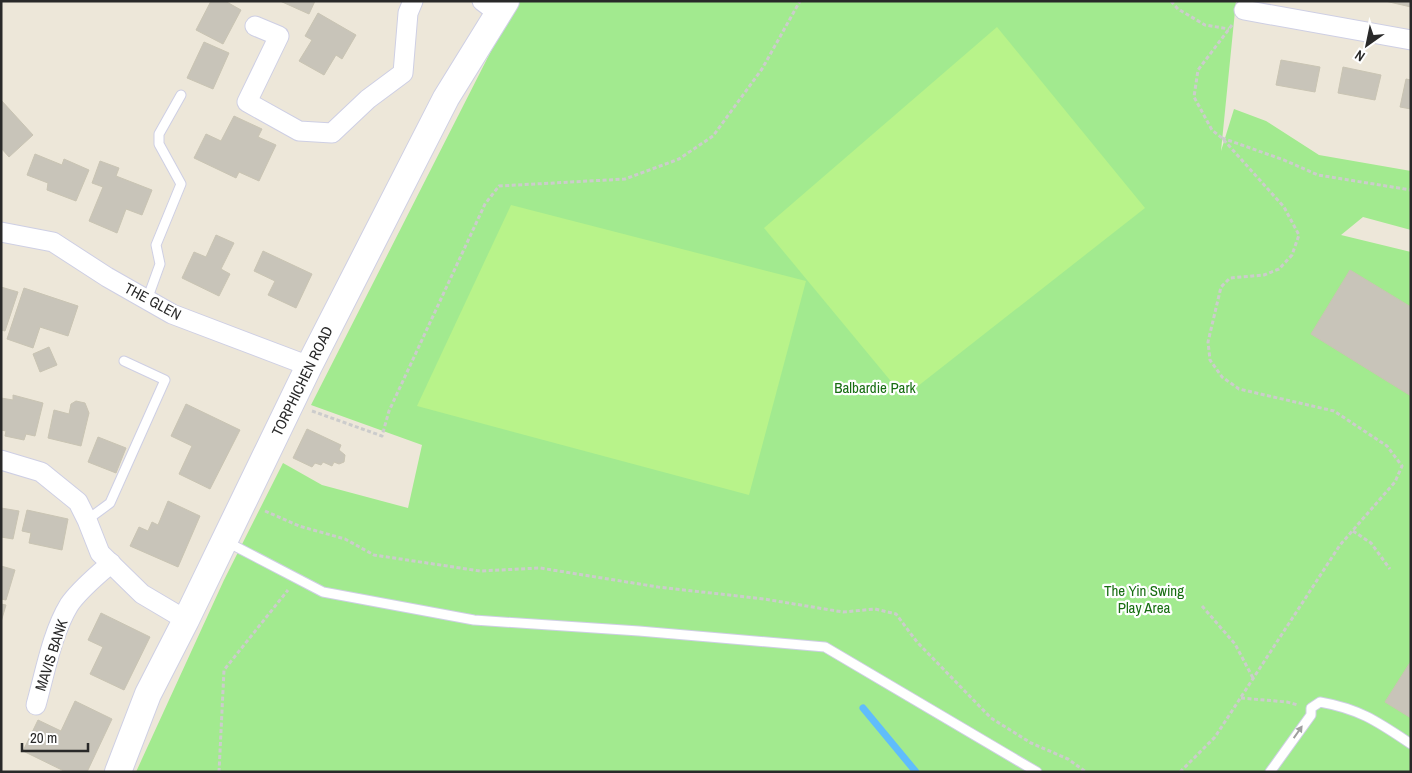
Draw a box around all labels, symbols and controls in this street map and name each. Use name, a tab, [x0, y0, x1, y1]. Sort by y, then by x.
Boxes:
north arrow	[1342, 20, 1392, 70]
text: N	[1352, 46, 1368, 66]
street label: THE GLEN	[121, 277, 185, 325]
street label: TORPHICHEN ROAD	[266, 322, 338, 440]
park label: Balbardie Park	[834, 377, 917, 398]
park label: The Yin Swing Play Area	[1104, 580, 1184, 618]
street label: MAVIS BANK	[30, 616, 73, 694]
scale bar	[22, 720, 89, 752]
one-way arrow	[1293, 726, 1304, 739]
text: 20 m	[30, 727, 57, 748]

